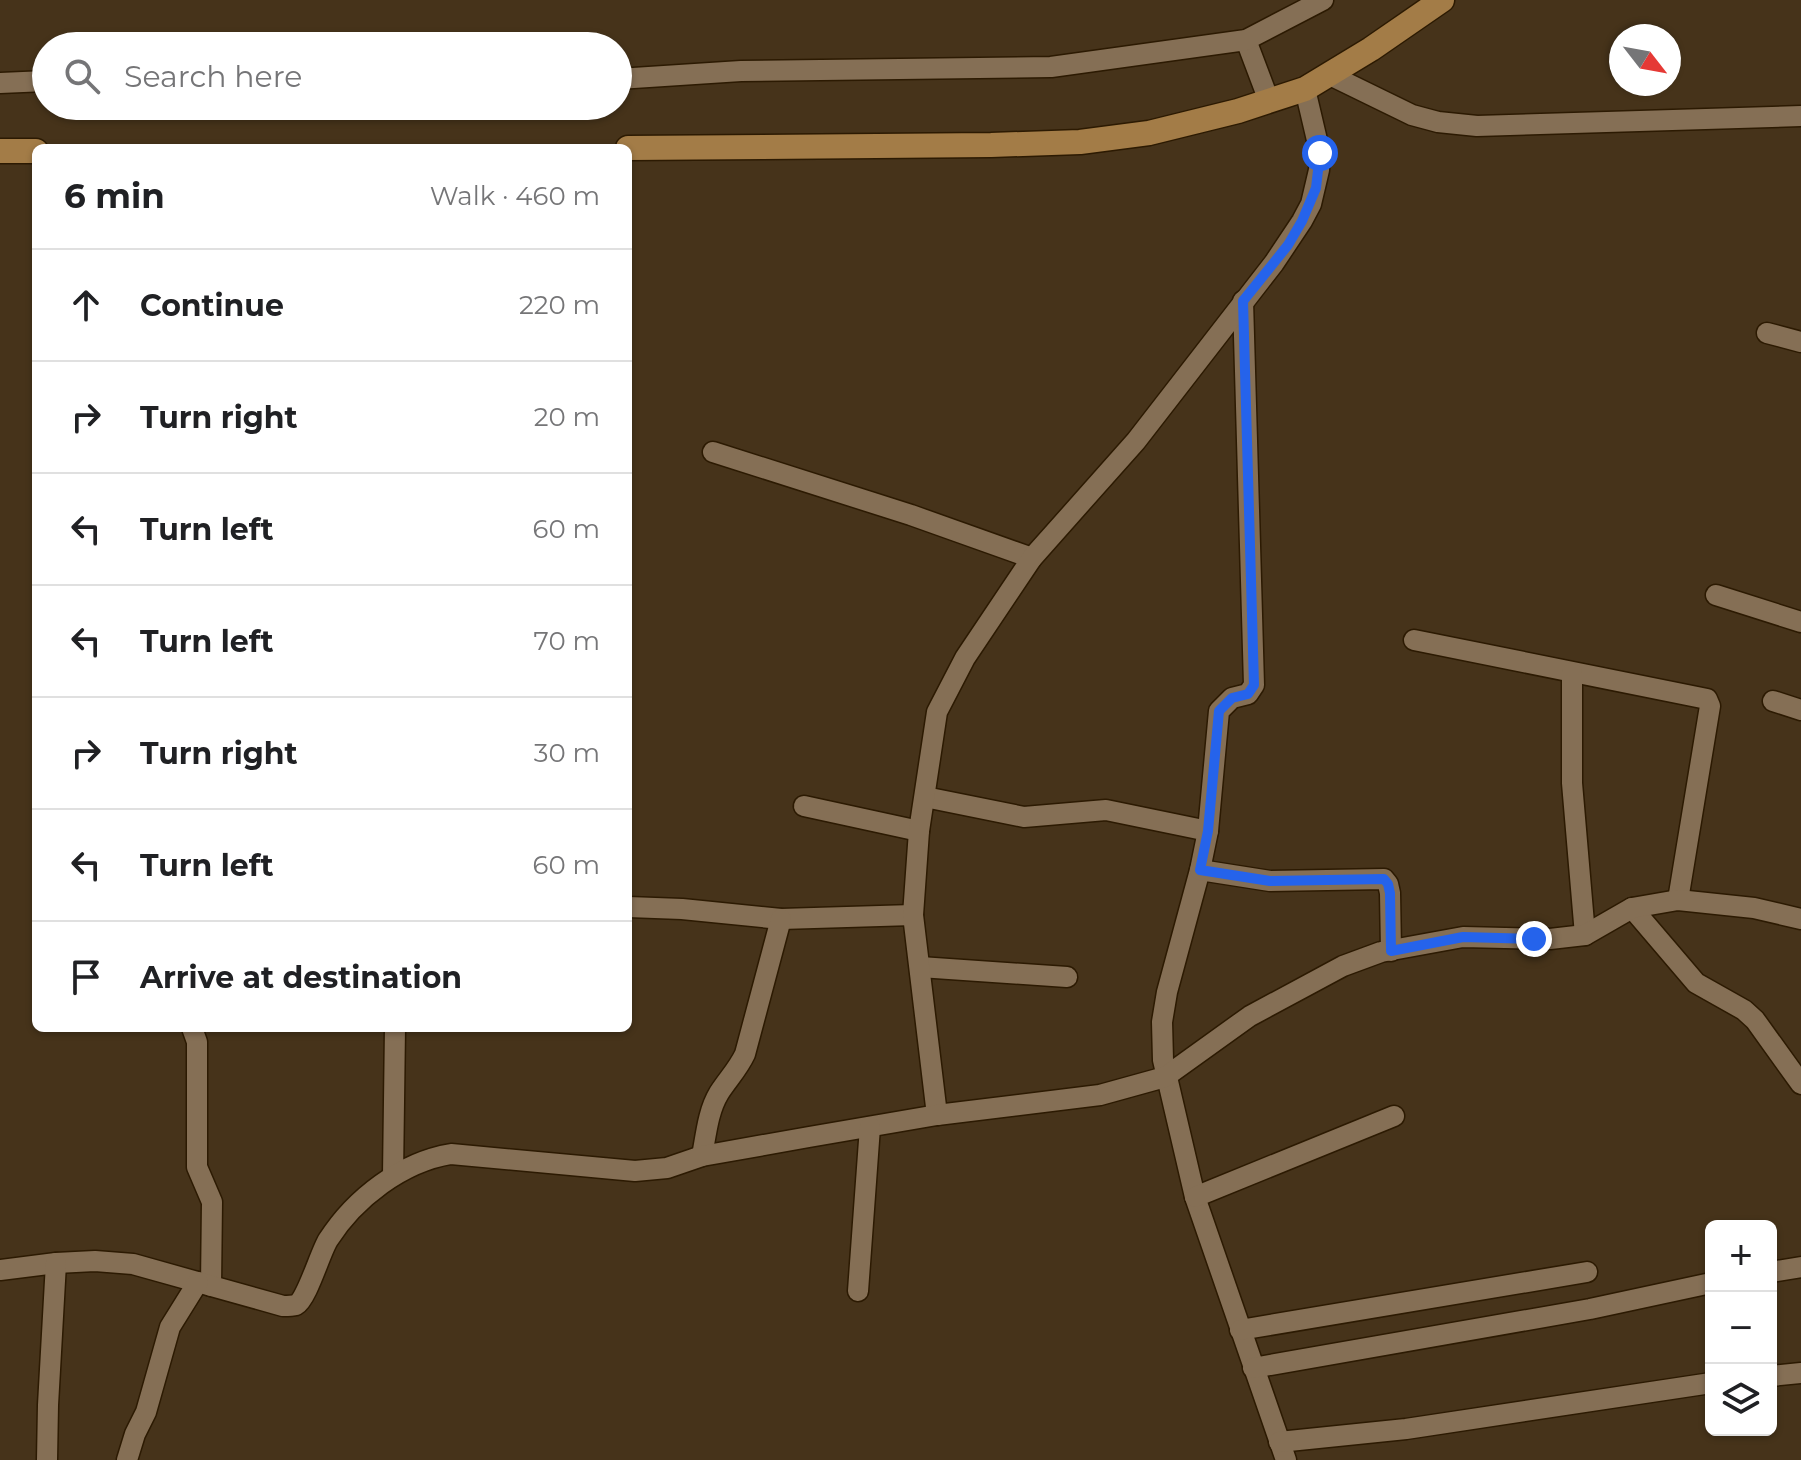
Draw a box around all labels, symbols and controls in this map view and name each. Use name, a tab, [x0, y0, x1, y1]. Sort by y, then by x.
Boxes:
north arrow	[1609, 24, 1681, 96]
search box	[32, 32, 632, 120]
icon: search	[60, 54, 104, 98]
text: Search here	[124, 58, 302, 95]
route start	[1302, 135, 1338, 171]
text: 6 min	[64, 175, 165, 217]
text: Walk · 460 m	[430, 180, 600, 212]
icon: ahead	[64, 283, 108, 327]
text: Continue	[140, 287, 284, 324]
text: 220 m	[519, 289, 600, 321]
icon: right	[64, 395, 108, 439]
text: Turn right	[140, 399, 297, 436]
text: 20 m	[534, 401, 600, 433]
icon: left	[64, 507, 108, 551]
text: Turn left	[140, 511, 273, 548]
text: 60 m	[533, 513, 600, 545]
icon: left	[64, 619, 108, 663]
text: Turn left	[140, 623, 273, 660]
text: 70 m	[534, 625, 600, 657]
icon: right	[64, 731, 108, 775]
text: Turn right	[140, 735, 297, 772]
text: 30 m	[534, 737, 600, 769]
icon: left	[64, 843, 108, 887]
text: Turn left	[140, 847, 273, 884]
text: 60 m	[533, 849, 600, 881]
route end	[1516, 921, 1552, 957]
icon: arrive	[64, 955, 108, 999]
text: Arrive at destination	[140, 959, 462, 996]
map controls	[1705, 1220, 1777, 1436]
button: +	[1705, 1220, 1777, 1292]
button: −	[1705, 1292, 1777, 1364]
button: layers	[1705, 1364, 1777, 1436]

